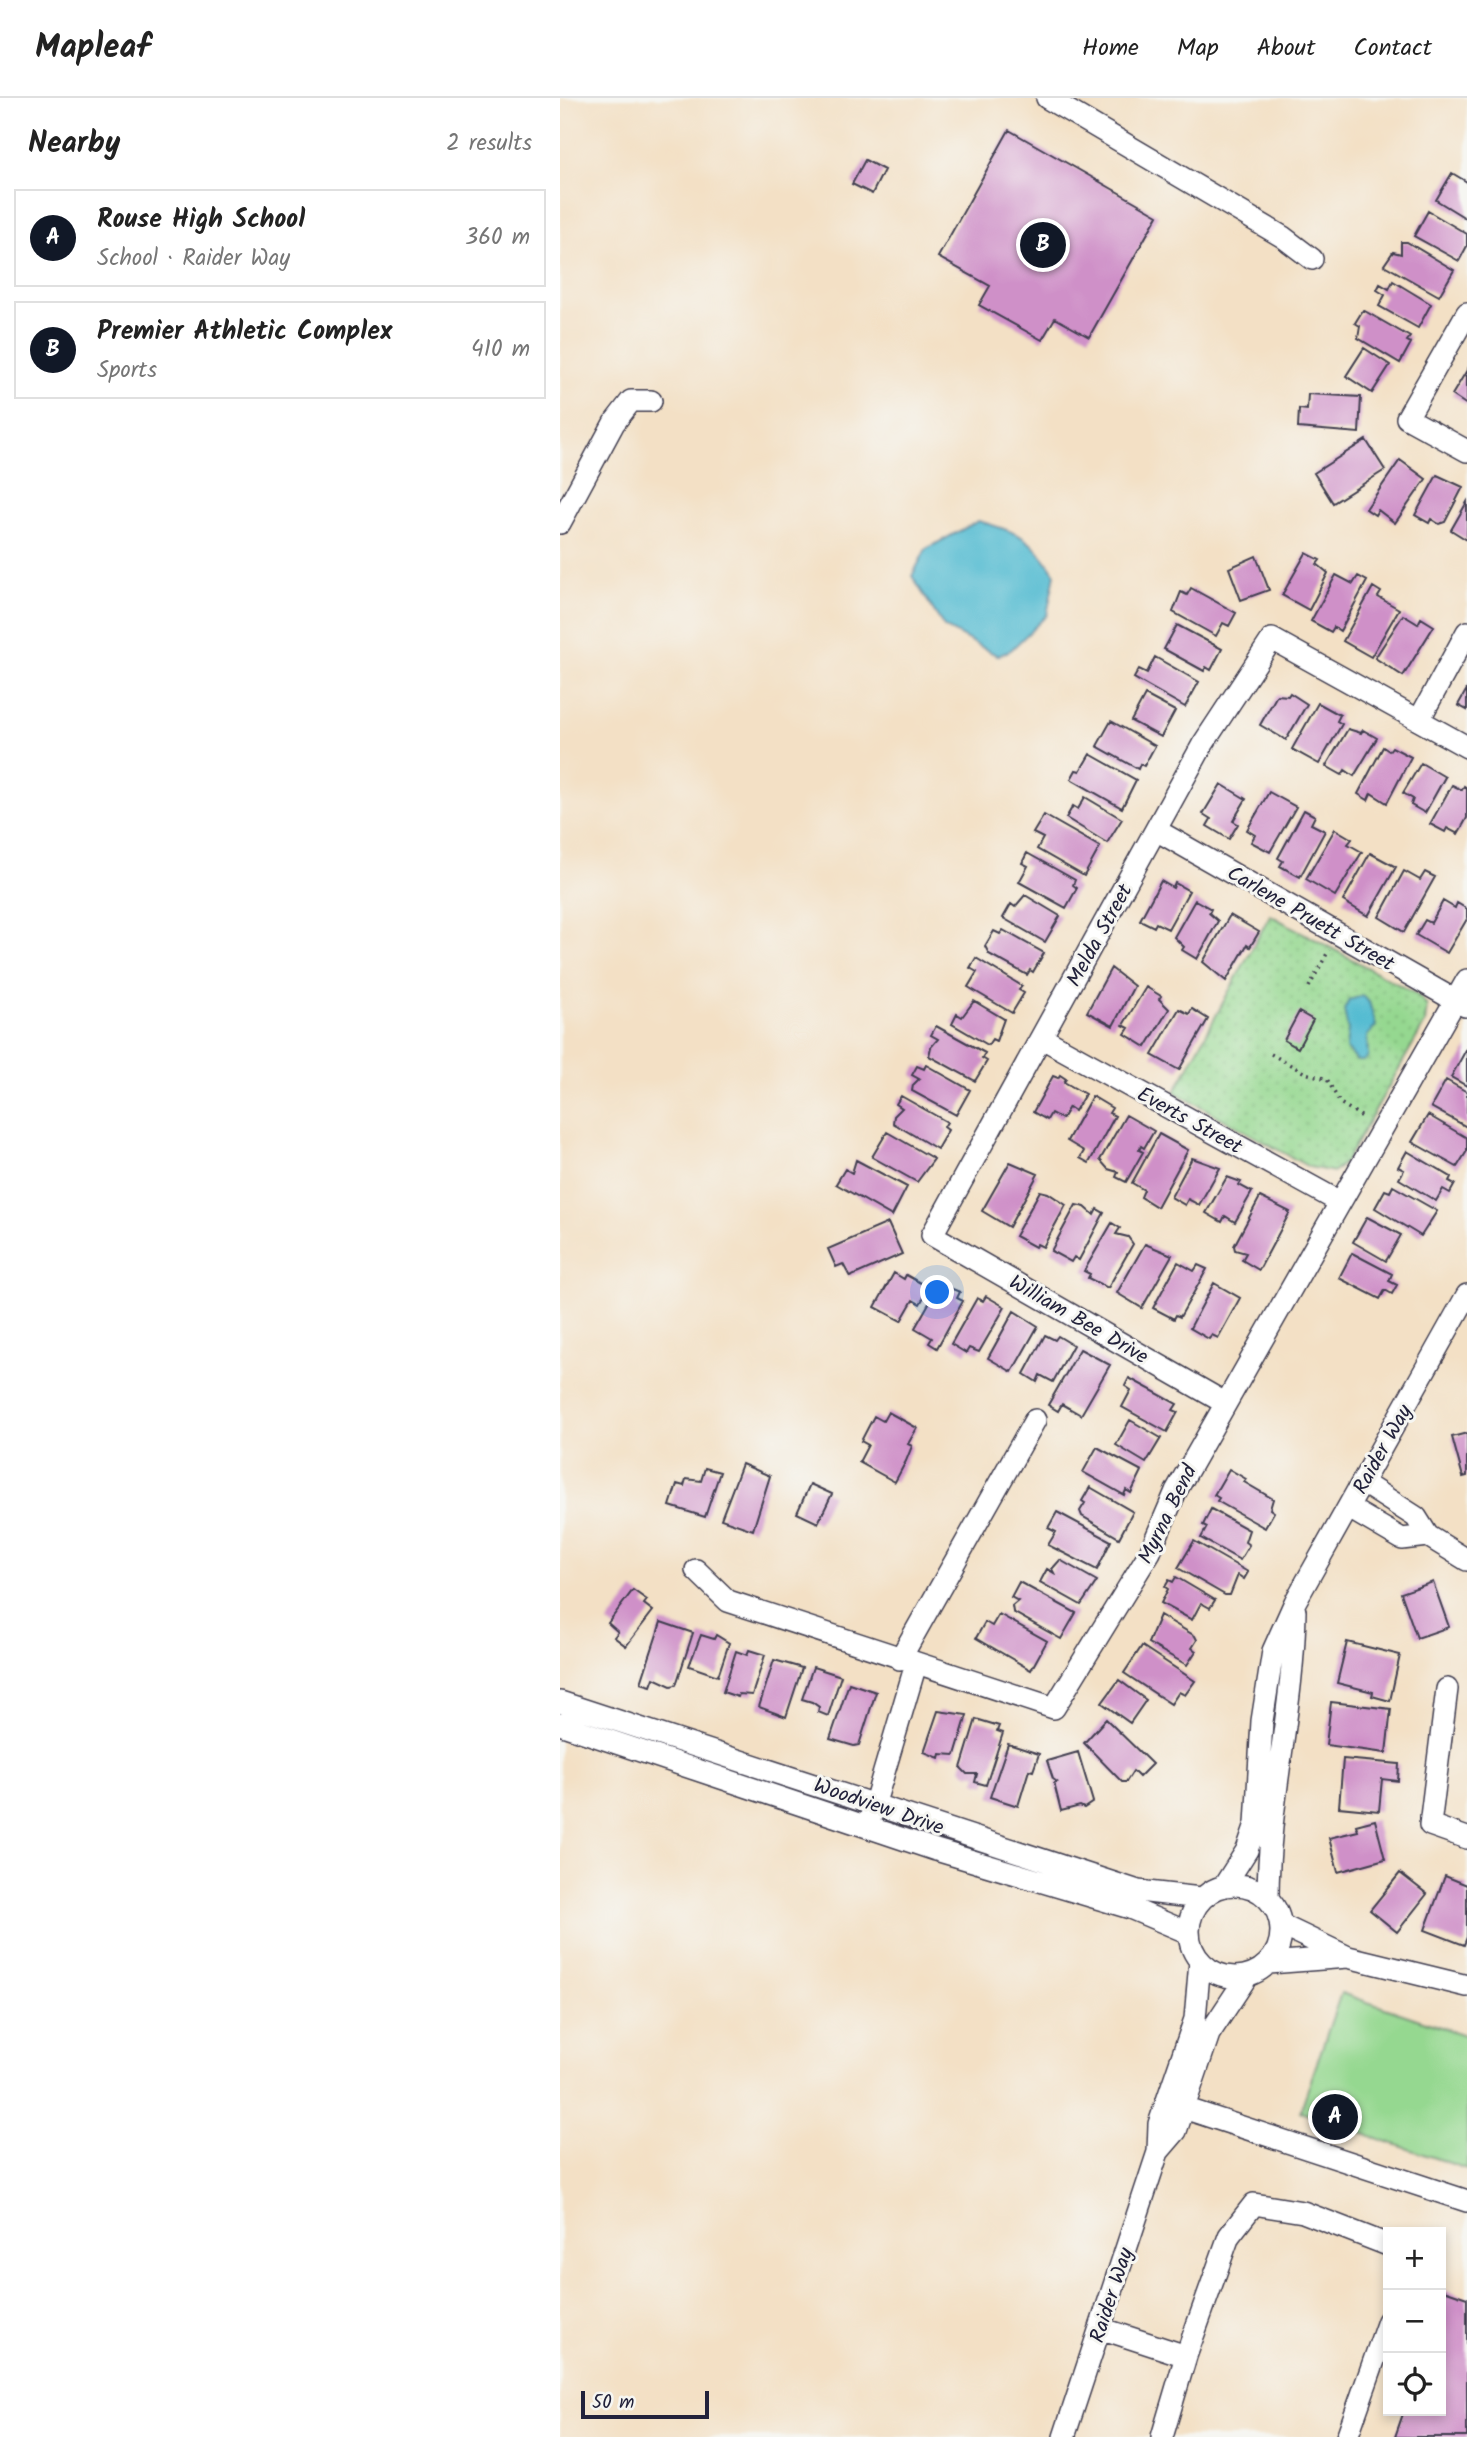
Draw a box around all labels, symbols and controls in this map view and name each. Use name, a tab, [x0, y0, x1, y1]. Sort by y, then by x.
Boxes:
text: Mapleaf	[35, 22, 151, 75]
text: Home	[1082, 29, 1139, 68]
text: Map	[1177, 29, 1219, 68]
text: About	[1257, 29, 1315, 68]
text: Contact	[1353, 29, 1432, 68]
text: Nearby	[28, 120, 120, 168]
text: 2 results	[446, 126, 532, 162]
text: Rouse High School	[97, 199, 305, 241]
pin: B	[1020, 219, 1066, 271]
text: A	[46, 220, 60, 256]
text: 360 m	[465, 220, 530, 256]
text: School · Raider Way	[97, 241, 290, 277]
text: Premier Athletic Complex	[97, 311, 392, 353]
text: B	[46, 332, 60, 368]
text: 410 m	[471, 332, 530, 368]
text: Sports	[97, 353, 157, 389]
street label: Carlene Pruett Street	[1220, 858, 1401, 981]
street label: Melda Street	[1058, 877, 1143, 993]
street label: Everts Street	[1130, 1079, 1249, 1164]
street label: William Bee Drive	[1002, 1267, 1155, 1374]
your location	[920, 1275, 954, 1309]
street label: Raider Way	[1345, 1399, 1422, 1501]
street label: Myrna Bend	[1130, 1459, 1207, 1570]
street label: Woodview Drive	[809, 1770, 949, 1845]
pin: A	[1312, 2091, 1358, 2143]
map controls	[1383, 2227, 1446, 2416]
button: +	[1383, 2227, 1446, 2290]
street label: Raider Way	[1082, 2243, 1143, 2347]
button: −	[1383, 2290, 1446, 2353]
button: locate	[1383, 2353, 1446, 2416]
scale bar	[581, 2388, 709, 2420]
text: 50 m	[592, 2388, 634, 2418]

